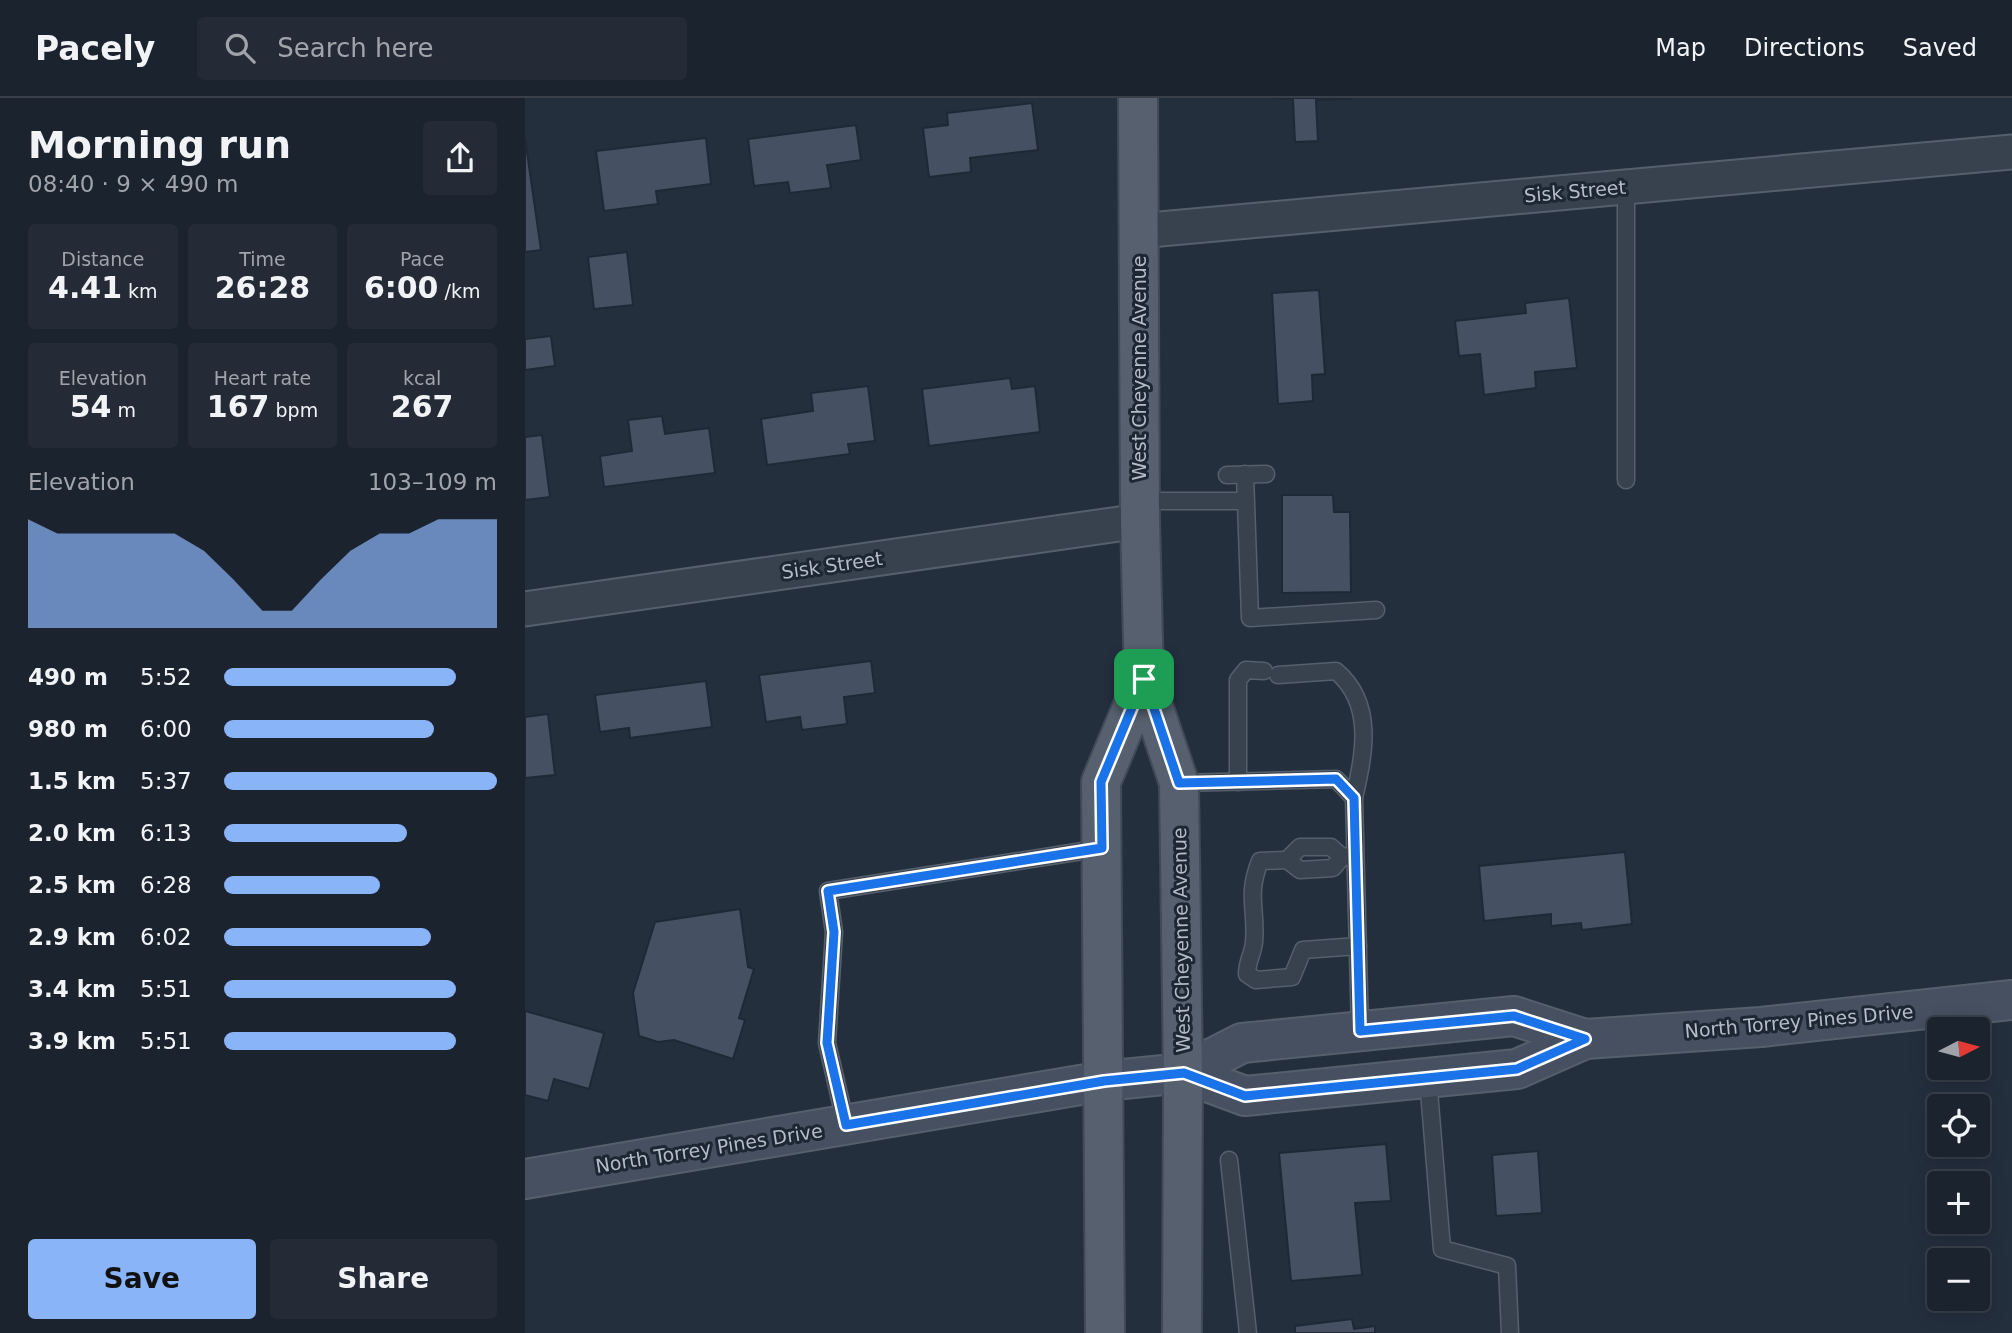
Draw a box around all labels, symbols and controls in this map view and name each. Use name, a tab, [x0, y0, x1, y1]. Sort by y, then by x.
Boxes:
search box	[197, 17, 687, 80]
text: Pacely	[35, 29, 155, 68]
icon: search	[221, 29, 259, 67]
text: Search here	[277, 33, 434, 63]
text: Map	[1655, 34, 1706, 62]
text: Directions	[1744, 34, 1865, 62]
text: Saved	[1903, 34, 1977, 62]
button: share	[423, 121, 497, 195]
text: Morning run	[28, 123, 291, 167]
text: 08:40 · 9 × 490 m	[28, 171, 238, 197]
street label: Sisk Street	[1523, 176, 1627, 206]
text: Distance	[61, 248, 144, 270]
text: Time	[239, 248, 286, 270]
text: Pace	[400, 248, 444, 270]
street label: West Cheyenne Avenue	[1128, 255, 1150, 481]
text: 4.41	[48, 270, 122, 305]
text: 26:28	[215, 270, 310, 305]
text: 6:00	[364, 270, 439, 305]
text: km	[122, 280, 158, 302]
text: /km	[439, 280, 480, 302]
text: Elevation	[59, 367, 147, 389]
text: Heart rate	[214, 367, 311, 389]
text: kcal	[403, 367, 441, 389]
text: 54	[70, 389, 111, 424]
text: 167	[207, 389, 269, 424]
text: 267	[391, 389, 453, 424]
text: m	[111, 399, 136, 421]
text: bpm	[269, 399, 318, 421]
text: Elevation	[28, 469, 135, 495]
text: 103–109 m	[368, 469, 497, 495]
street label: Sisk Street	[780, 547, 884, 583]
pin	[1114, 649, 1174, 709]
icon: arrive	[1125, 660, 1163, 698]
text: 490 m	[28, 664, 108, 690]
text: 5:52	[140, 664, 192, 690]
text: 980 m	[28, 716, 108, 742]
text: 6:00	[140, 716, 192, 742]
text: 1.5 km	[28, 768, 116, 794]
text: 5:37	[140, 768, 192, 794]
text: 2.0 km	[28, 820, 116, 846]
text: 6:13	[140, 820, 192, 846]
street label: West Cheyenne Avenue	[1168, 827, 1194, 1053]
text: 2.5 km	[28, 872, 116, 898]
text: 6:28	[140, 872, 192, 898]
text: 2.9 km	[28, 924, 116, 950]
text: 6:02	[140, 924, 192, 950]
text: 3.4 km	[28, 976, 116, 1002]
text: 5:51	[140, 976, 192, 1002]
street label: North Torrey Pines Drive	[1684, 1000, 1914, 1042]
north arrow	[1927, 1017, 1990, 1080]
map controls	[1927, 1017, 1990, 1311]
text: 3.9 km	[28, 1028, 116, 1054]
text: 5:51	[140, 1028, 192, 1054]
button: locate	[1927, 1094, 1990, 1157]
street label: North Torrey Pines Drive	[594, 1119, 824, 1177]
button: +	[1927, 1171, 1990, 1234]
button: Save	[28, 1239, 256, 1319]
button: Share	[270, 1239, 497, 1319]
button: −	[1927, 1248, 1990, 1311]

